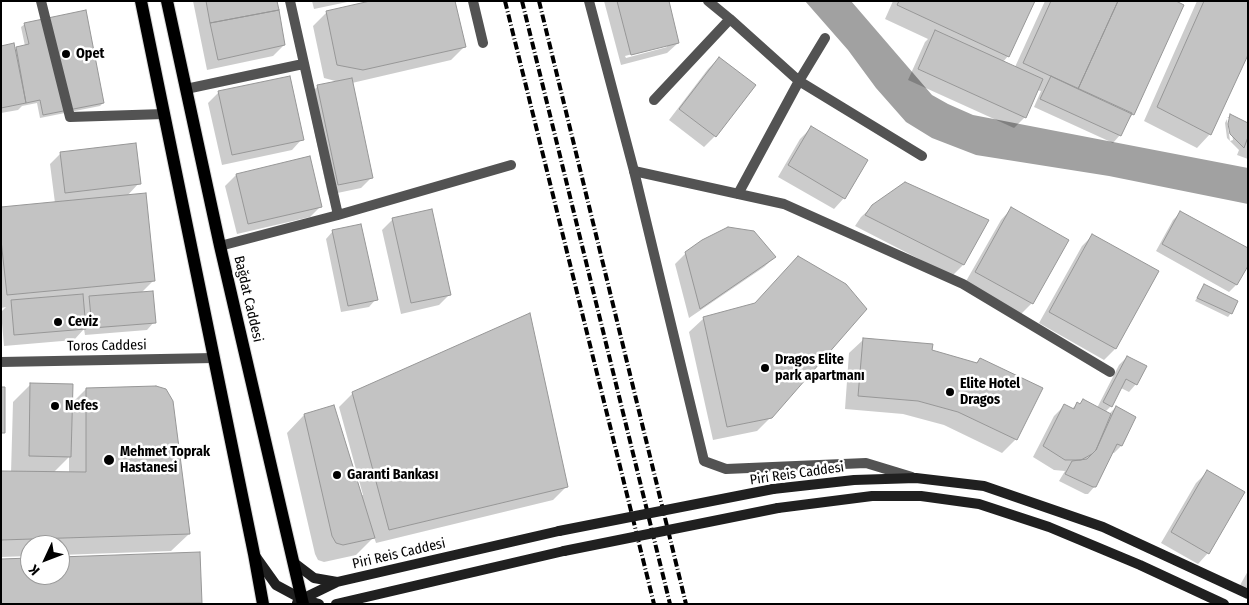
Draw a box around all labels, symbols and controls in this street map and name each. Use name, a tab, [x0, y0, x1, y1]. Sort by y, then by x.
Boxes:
place label: Opet	[76, 46, 104, 62]
marker: Opet	[60, 48, 72, 60]
street label: Bağdat Caddesi	[230, 254, 266, 344]
place label: Ceviz	[68, 314, 98, 330]
marker: Ceviz	[52, 316, 64, 328]
street label: Toros Caddesi	[67, 337, 147, 355]
place label: Dragos Elite park apartmanı	[775, 352, 865, 384]
marker: Dragos Elite park apartmanı	[759, 362, 771, 374]
place label: Elite Hotel Dragos	[960, 376, 1020, 408]
marker: Elite Hotel Dragos	[944, 386, 956, 398]
place label: Nefes	[65, 398, 98, 414]
marker: Nefes	[49, 400, 61, 412]
place label: Mehmet Toprak Hastanesi	[120, 444, 210, 477]
marker: Mehmet Toprak Hastanesi	[102, 453, 116, 467]
street label: Piri Reis Caddesi	[749, 459, 845, 489]
place label: Garanti Bankası	[347, 467, 438, 483]
marker: Garanti Bankası	[331, 469, 343, 481]
north arrow	[20, 535, 70, 585]
street label: Piri Reis Caddesi	[351, 535, 447, 573]
text: K	[25, 561, 43, 579]

